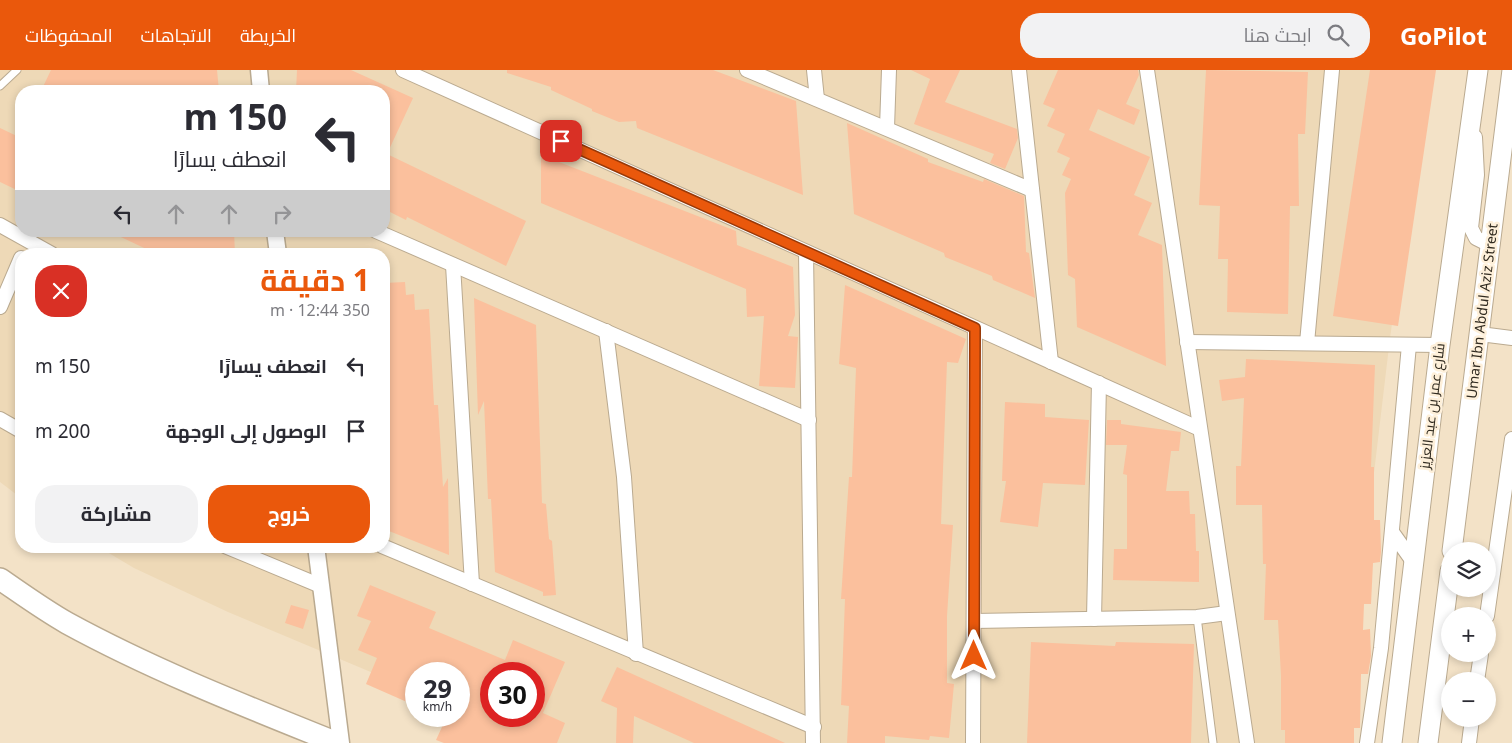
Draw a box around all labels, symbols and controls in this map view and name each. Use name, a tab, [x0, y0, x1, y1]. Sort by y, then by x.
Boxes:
search box	[1020, 13, 1370, 58]
text: GoPilot	[1400, 19, 1487, 52]
icon: search	[1324, 21, 1352, 49]
text: ابحث هنا	[1244, 22, 1312, 48]
text: المحفوظات	[25, 23, 113, 47]
text: الاتجاهات	[141, 23, 212, 47]
text: الخريطة	[240, 23, 296, 47]
text: 150 m	[184, 93, 287, 140]
icon: left	[305, 105, 370, 170]
pin	[540, 120, 582, 162]
icon: arrive	[547, 127, 575, 155]
text: انعطف يسارًا	[173, 143, 287, 173]
icon: left	[109, 200, 137, 228]
icon: ahead	[162, 200, 190, 228]
icon: ahead	[215, 200, 243, 228]
icon: right	[268, 200, 296, 228]
street label: Umar Ibn Abdul Aziz Street	[1461, 222, 1502, 400]
text: 1 دقيقة	[260, 259, 370, 300]
button: close	[35, 265, 87, 317]
text: 350 m · 12:44	[270, 299, 370, 321]
street label: شارع عمر بن عبد العزيز	[1414, 342, 1449, 471]
icon: left	[342, 352, 370, 380]
text: 150 m	[35, 353, 90, 379]
text: انعطف يسارًا	[218, 353, 327, 379]
icon: arrive	[342, 417, 370, 445]
text: 200 m	[35, 418, 90, 444]
text: الوصول إلى الوجهة	[166, 418, 327, 444]
button: مشاركة	[35, 485, 198, 543]
button: خروج	[208, 485, 370, 543]
map controls	[1441, 542, 1496, 727]
button: layers	[1441, 542, 1496, 597]
button: +	[1441, 607, 1496, 662]
position arrow	[947, 629, 999, 681]
speed limit sign: 30	[480, 662, 545, 727]
text: 29	[423, 671, 452, 705]
button: −	[1441, 672, 1496, 727]
text: km/h	[423, 698, 452, 715]

